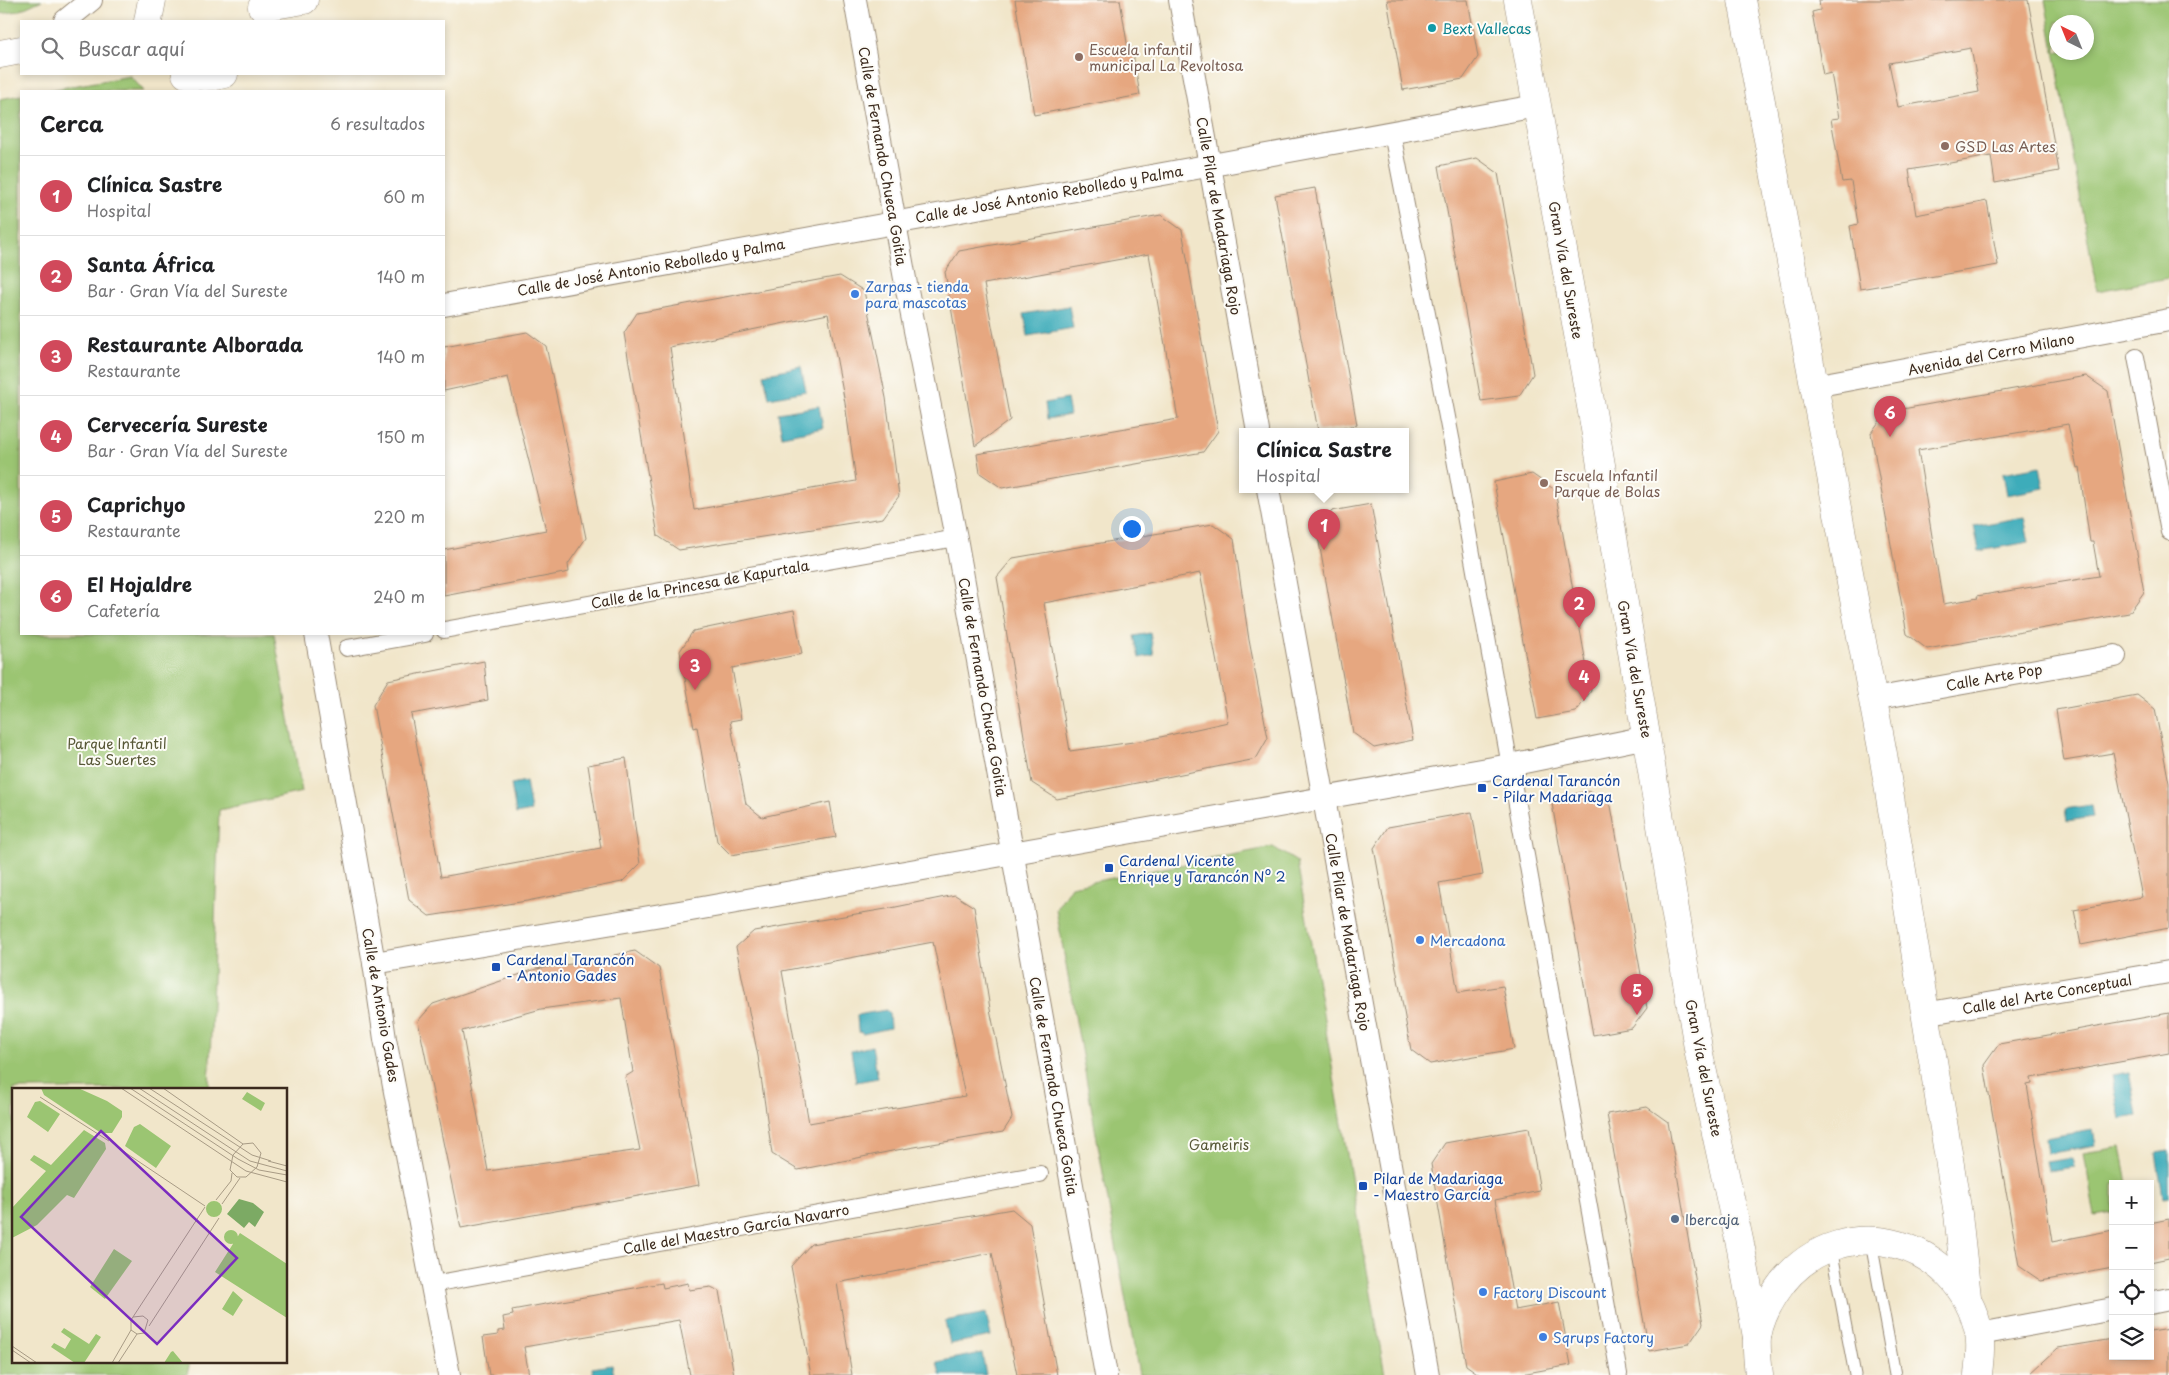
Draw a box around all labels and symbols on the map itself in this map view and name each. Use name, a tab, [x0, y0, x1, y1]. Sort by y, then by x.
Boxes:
north arrow	[2049, 15, 2094, 60]
place label: Bext Vallecas	[1442, 18, 1531, 39]
marker: Bext Vallecas	[1426, 22, 1438, 34]
place label: Escuela infantil municipal La Revoltosa	[1089, 39, 1243, 76]
street label: Calle de Fernando Chueca Goitia	[853, 45, 913, 268]
marker: Escuela infantil municipal La Revoltosa	[1073, 51, 1085, 63]
street label: Calle Pilar de Madariaga Rojo	[1191, 115, 1247, 317]
place label: GSD Las Artes	[1955, 136, 2055, 157]
marker: GSD Las Artes	[1939, 140, 1951, 152]
street label: Calle de José Antonio Rebolledo y Palma	[914, 160, 1185, 228]
street label: Gran Vía del Sureste	[1544, 199, 1588, 341]
street label: Calle de José Antonio Rebolledo y Palma	[516, 233, 787, 301]
place label: Zarpas - tienda para mascotas	[865, 276, 970, 313]
marker: Zarpas - tienda para mascotas	[849, 288, 861, 300]
street label: Avenida del Cerro Milano	[1906, 327, 2076, 380]
pin: 6	[1874, 396, 1906, 437]
place label: Escuela Infantil Parque de Bolas	[1554, 465, 1660, 502]
marker: Escuela Infantil Parque de Bolas	[1538, 477, 1550, 489]
pin: 1	[1308, 509, 1340, 550]
your location	[1119, 516, 1145, 542]
street label: Calle de la Princesa de Kapurtala	[589, 554, 811, 614]
street label: Calle de Fernando Chueca Goitia	[953, 576, 1013, 799]
pin: 2	[1563, 587, 1595, 628]
street label: Gran Vía del Sureste	[1613, 598, 1657, 740]
pin: 3	[679, 649, 711, 690]
street label: Calle Arte Pop	[1944, 658, 2044, 696]
pin: 4	[1568, 660, 1600, 701]
park label: Parque Infantil Las Suertes	[67, 733, 167, 770]
place label: Cardenal Tarancón - Pilar Madariaga	[1492, 770, 1620, 807]
marker: Cardenal Tarancón - Pilar Madariaga	[1476, 782, 1488, 794]
street label: Calle Pilar de Madariaga Rojo	[1320, 831, 1376, 1033]
place label: Cardenal Vicente Enrique y Tarancón Nº 2	[1119, 850, 1286, 887]
marker: Cardenal Vicente Enrique y Tarancón Nº 2	[1103, 862, 1115, 874]
street label: Calle de Antonio Gades	[357, 926, 405, 1084]
place label: Mercadona	[1430, 930, 1506, 951]
marker: Mercadona	[1414, 934, 1426, 946]
place label: Cardenal Tarancón - Antonio Gades	[506, 949, 634, 986]
marker: Cardenal Tarancón - Antonio Gades	[490, 961, 502, 973]
street label: Calle del Arte Conceptual	[1960, 969, 2134, 1019]
pin: 5	[1621, 974, 1653, 1015]
street label: Calle de Fernando Chueca Goitia	[1024, 975, 1084, 1198]
street label: Gran Vía del Sureste	[1680, 997, 1728, 1139]
inset map	[12, 1088, 288, 1362]
park label: Gameiris	[1189, 1134, 1249, 1155]
place label: Pilar de Madariaga - Maestro García	[1373, 1168, 1503, 1205]
marker: Pilar de Madariaga - Maestro García	[1357, 1180, 1369, 1192]
street label: Calle del Maestro García Navarro	[621, 1199, 851, 1259]
place label: Ibercaja	[1685, 1209, 1740, 1230]
marker: Ibercaja	[1669, 1213, 1681, 1225]
place label: Factory Discount	[1493, 1282, 1607, 1303]
marker: Factory Discount	[1477, 1286, 1489, 1298]
place label: Sqrups Factory	[1553, 1327, 1654, 1348]
marker: Sqrups Factory	[1537, 1331, 1549, 1343]

